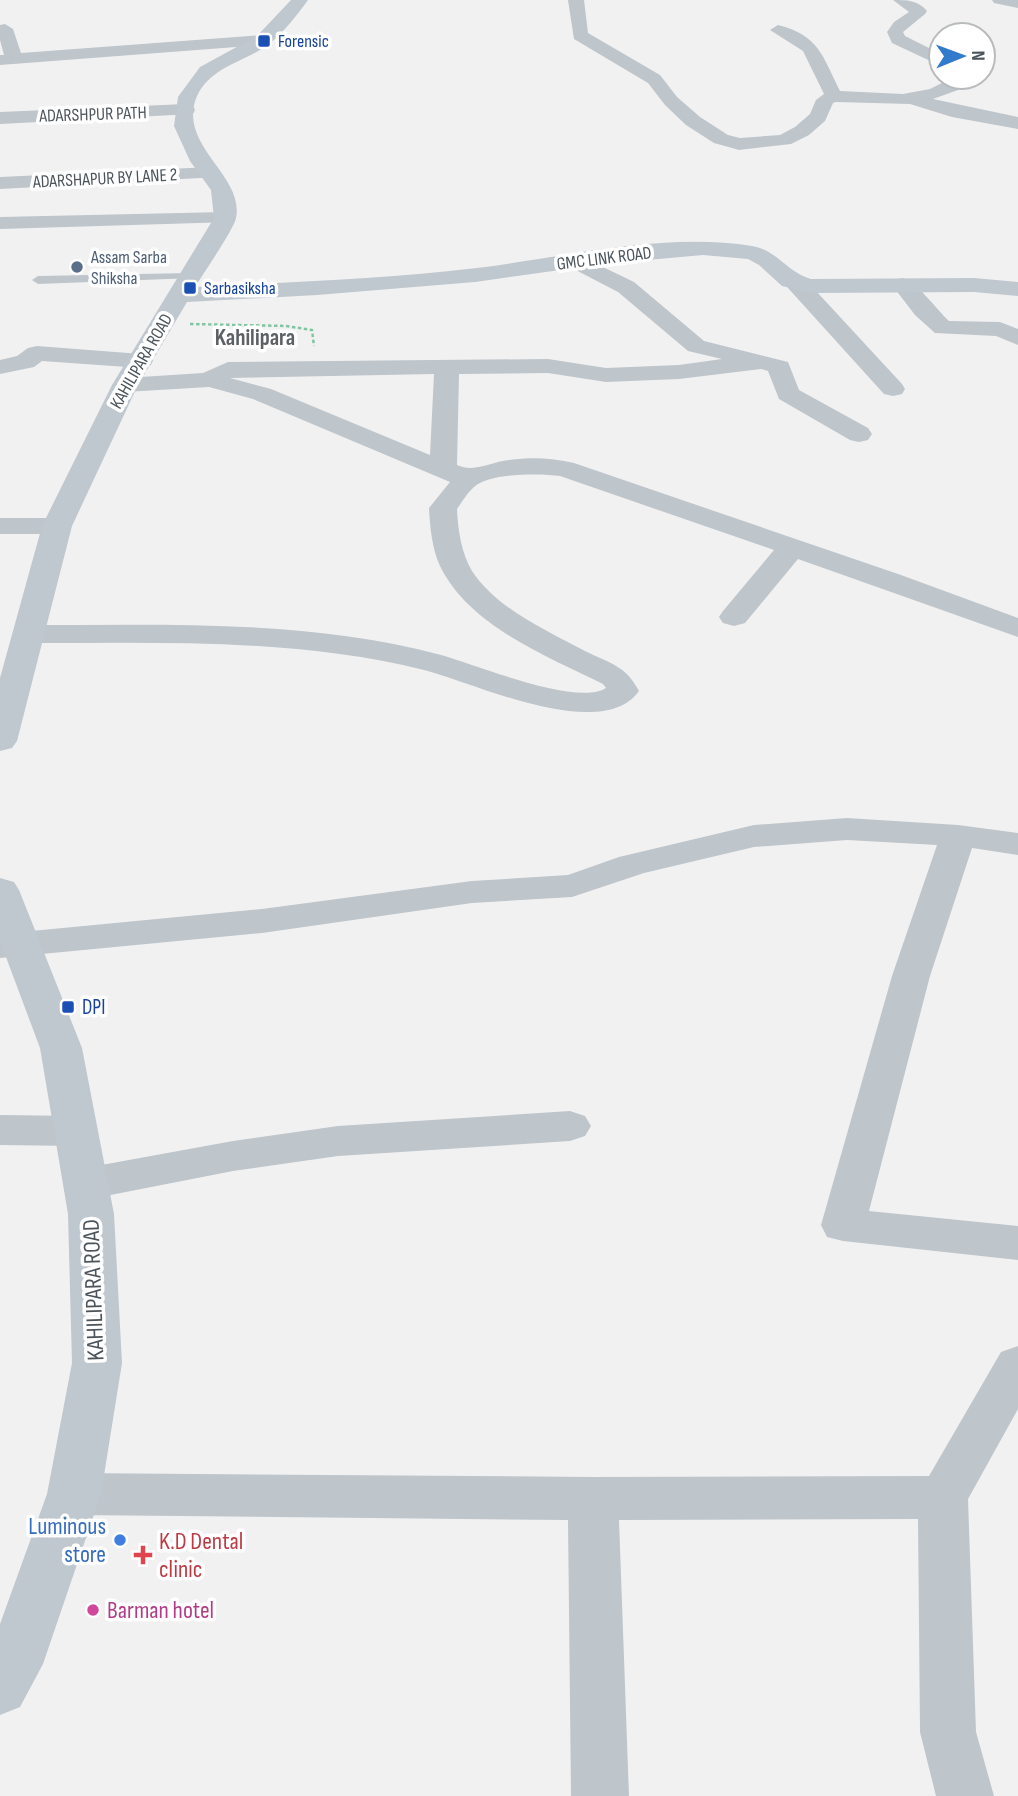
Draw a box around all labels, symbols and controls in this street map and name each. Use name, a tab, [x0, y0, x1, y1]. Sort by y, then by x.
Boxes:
north arrow	[927, 21, 997, 91]
place label: Forensic	[278, 31, 329, 52]
marker: Forensic	[256, 33, 272, 49]
text: N	[966, 50, 989, 61]
street label: ADARSHPUR PATH	[38, 102, 147, 127]
street label: ADARSHAPUR BY LANE 2	[31, 164, 178, 193]
street label: GMC LINK ROAD	[555, 242, 653, 275]
place label: Assam Sarba Shiksha	[90, 247, 167, 289]
marker: Assam Sarba Shiksha	[69, 259, 85, 275]
place label: Sarbasiksha	[204, 278, 276, 299]
marker: Sarbasiksha	[182, 280, 198, 296]
street label: KAHILIPARA ROAD	[106, 310, 177, 412]
district label: Kahilipara	[215, 324, 295, 352]
place label: DPI	[82, 995, 105, 1020]
marker: DPI	[60, 999, 76, 1015]
street label: KAHILIPARA ROAD	[77, 1219, 110, 1361]
place label: Luminous store	[28, 1512, 106, 1569]
place label: K.D Dental clinic	[159, 1527, 243, 1584]
marker: Luminous store	[112, 1532, 128, 1548]
marker: K.D Dental clinic	[133, 1545, 153, 1565]
place label: Barman hotel	[107, 1596, 214, 1625]
marker: Barman hotel	[85, 1602, 101, 1618]

